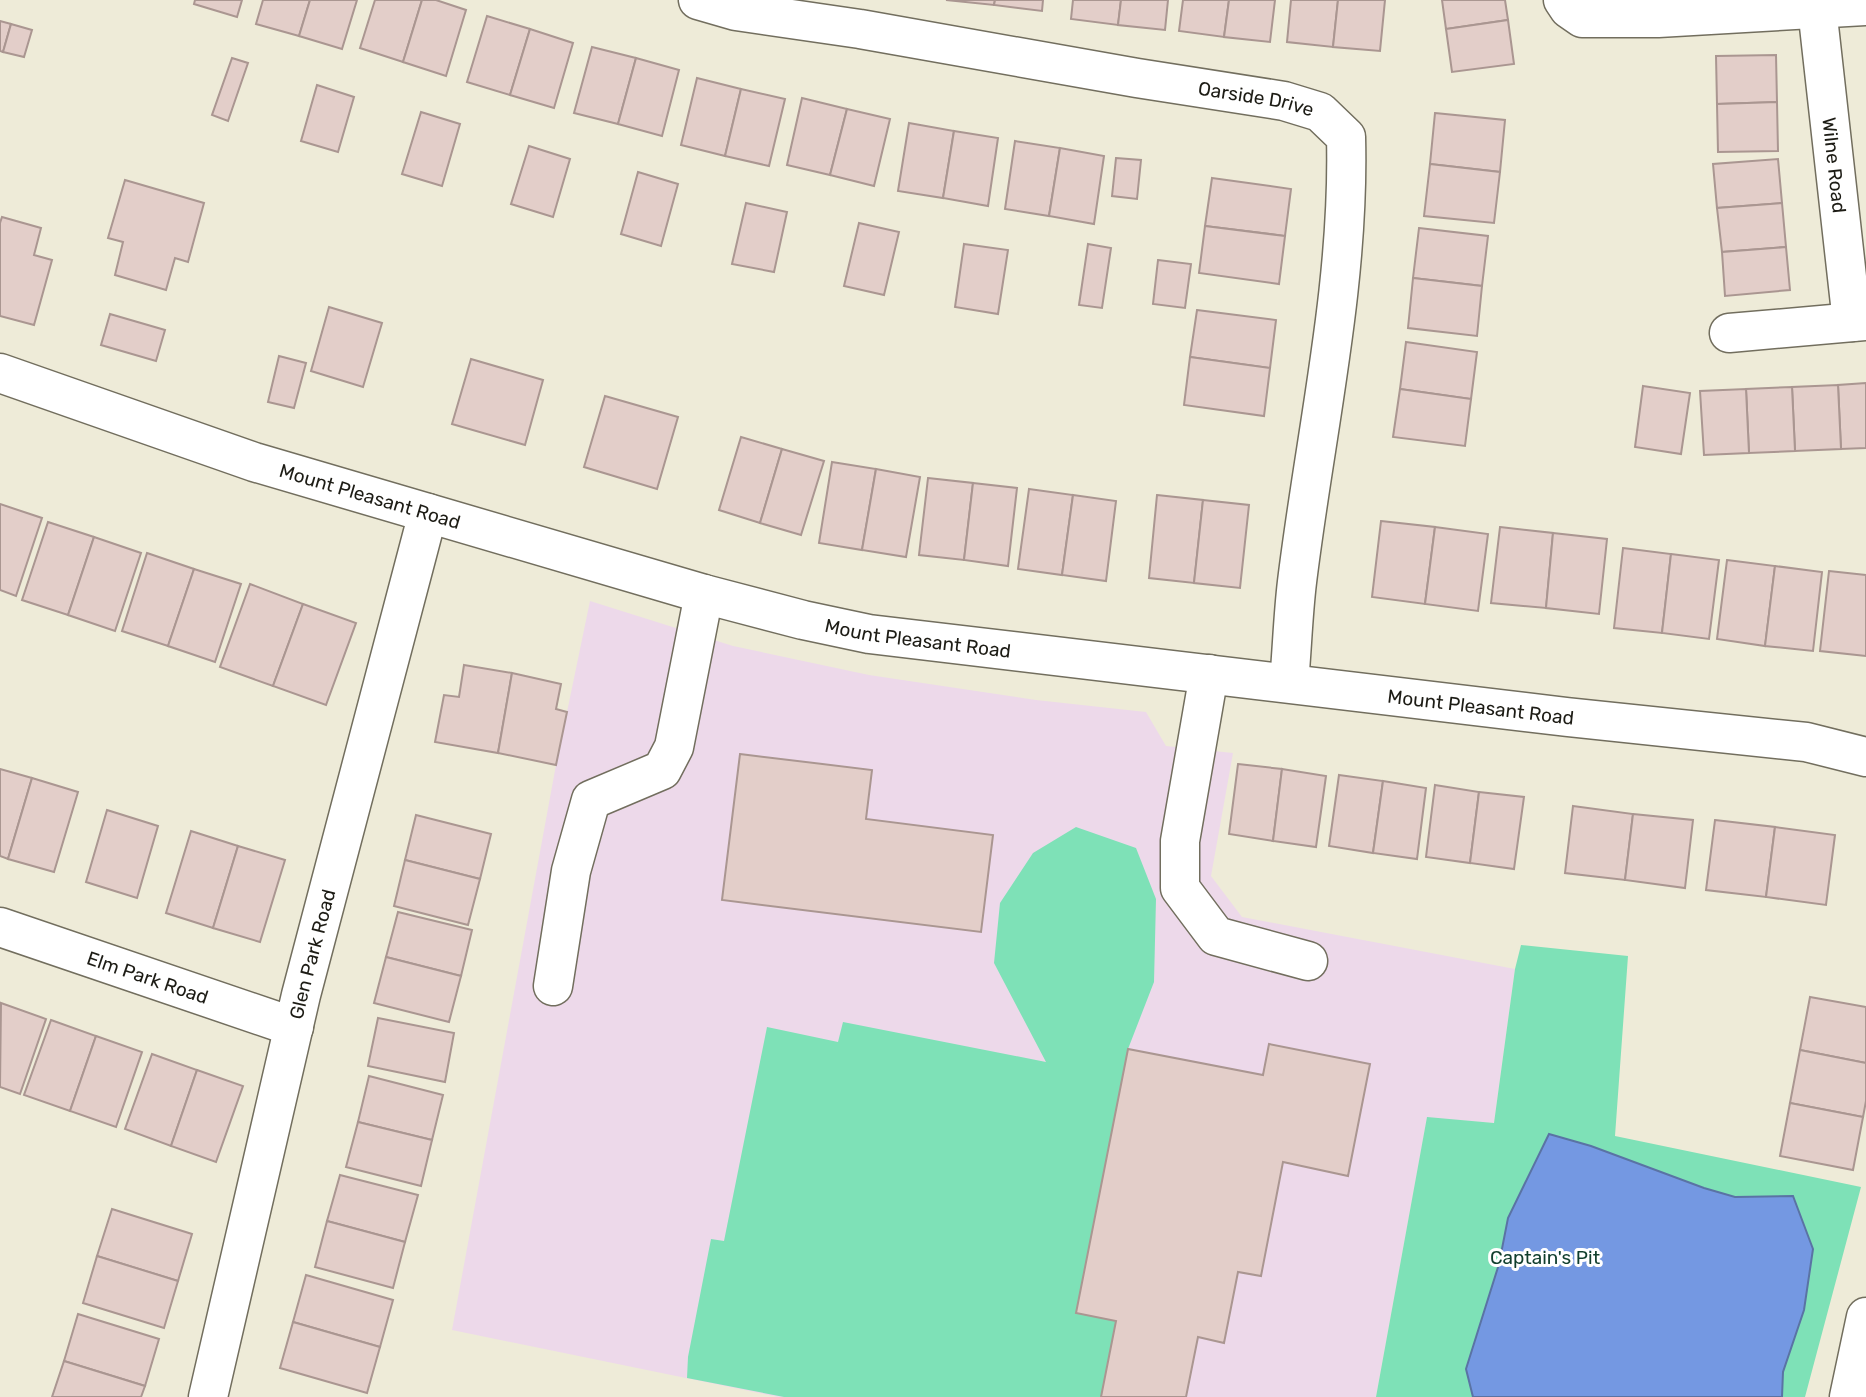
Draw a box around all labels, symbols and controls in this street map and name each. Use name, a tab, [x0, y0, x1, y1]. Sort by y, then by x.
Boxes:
street label: Oarside Drive	[1197, 77, 1317, 121]
street label: Wilne Road	[1817, 116, 1851, 214]
street label: Mount Pleasant Road	[277, 459, 463, 534]
street label: Mount Pleasant Road	[823, 614, 1012, 663]
street label: Mount Pleasant Road	[1386, 685, 1575, 730]
street label: Glen Park Road	[285, 887, 340, 1021]
street label: Elm Park Road	[84, 946, 211, 1009]
park label: Captain's Pit	[1490, 1246, 1601, 1269]

